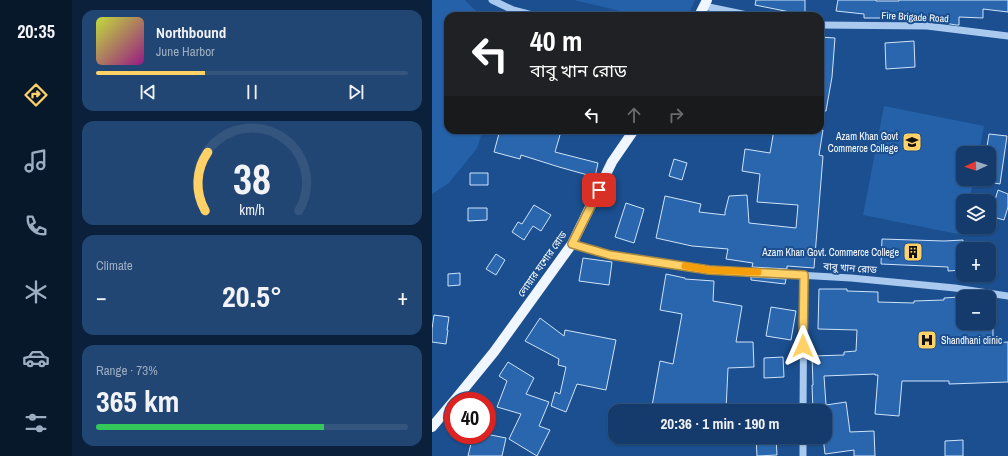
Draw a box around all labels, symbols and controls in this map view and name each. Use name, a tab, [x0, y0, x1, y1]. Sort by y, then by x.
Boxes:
street label: Fire Brigade Road	[881, 9, 949, 25]
text: 20:35	[17, 19, 55, 44]
text: Northbound	[156, 22, 226, 43]
text: 40 m	[530, 22, 582, 60]
icon: left	[464, 28, 516, 80]
text: June Harbor	[156, 43, 215, 60]
text: বাবু খান রোড	[530, 58, 627, 83]
icon: directions	[22, 81, 50, 109]
icon: previous	[137, 81, 159, 103]
icon: pause	[241, 81, 263, 103]
icon: next	[345, 81, 367, 103]
icon: left	[581, 104, 603, 126]
icon: ahead	[623, 104, 645, 126]
icon: right	[665, 104, 687, 126]
place label: Azam Khan Govt Commerce College	[828, 130, 899, 155]
school or university icon: Azam Khan Govt Commerce College	[901, 131, 923, 153]
north arrow	[956, 146, 996, 186]
map controls	[956, 146, 996, 330]
icon: music	[22, 147, 50, 175]
text: 38	[233, 150, 271, 206]
pin	[582, 173, 616, 207]
icon: arrive	[588, 179, 610, 201]
button: layers	[956, 194, 996, 234]
text: km/h	[239, 199, 265, 218]
icon: phone	[22, 212, 50, 240]
street label: লোয়ার যশোর রোড	[515, 228, 570, 299]
building icon: Azam Khan Govt. Commerce College	[902, 241, 924, 263]
button: +	[956, 242, 996, 282]
place label: Azam Khan Govt. Commerce College	[761, 246, 899, 259]
text: Climate	[96, 257, 133, 274]
street label: বাবু খান রোড	[822, 260, 878, 276]
text: 20.5°	[222, 276, 282, 316]
icon: climate	[22, 278, 50, 306]
text: −	[96, 282, 107, 312]
text: +	[397, 282, 408, 312]
button: −	[956, 290, 996, 330]
position arrow	[782, 325, 824, 367]
hospital icon: Shandhani clinic	[916, 329, 938, 351]
place label: Shandhani clinic	[941, 334, 1002, 347]
icon: car	[22, 344, 50, 372]
text: Range · 73%	[96, 362, 158, 379]
text: 365 km	[96, 381, 179, 421]
speed limit sign: 40	[444, 392, 496, 444]
icon: filters	[22, 409, 50, 437]
text: 20:36 · 1 min · 190 m	[661, 413, 779, 434]

